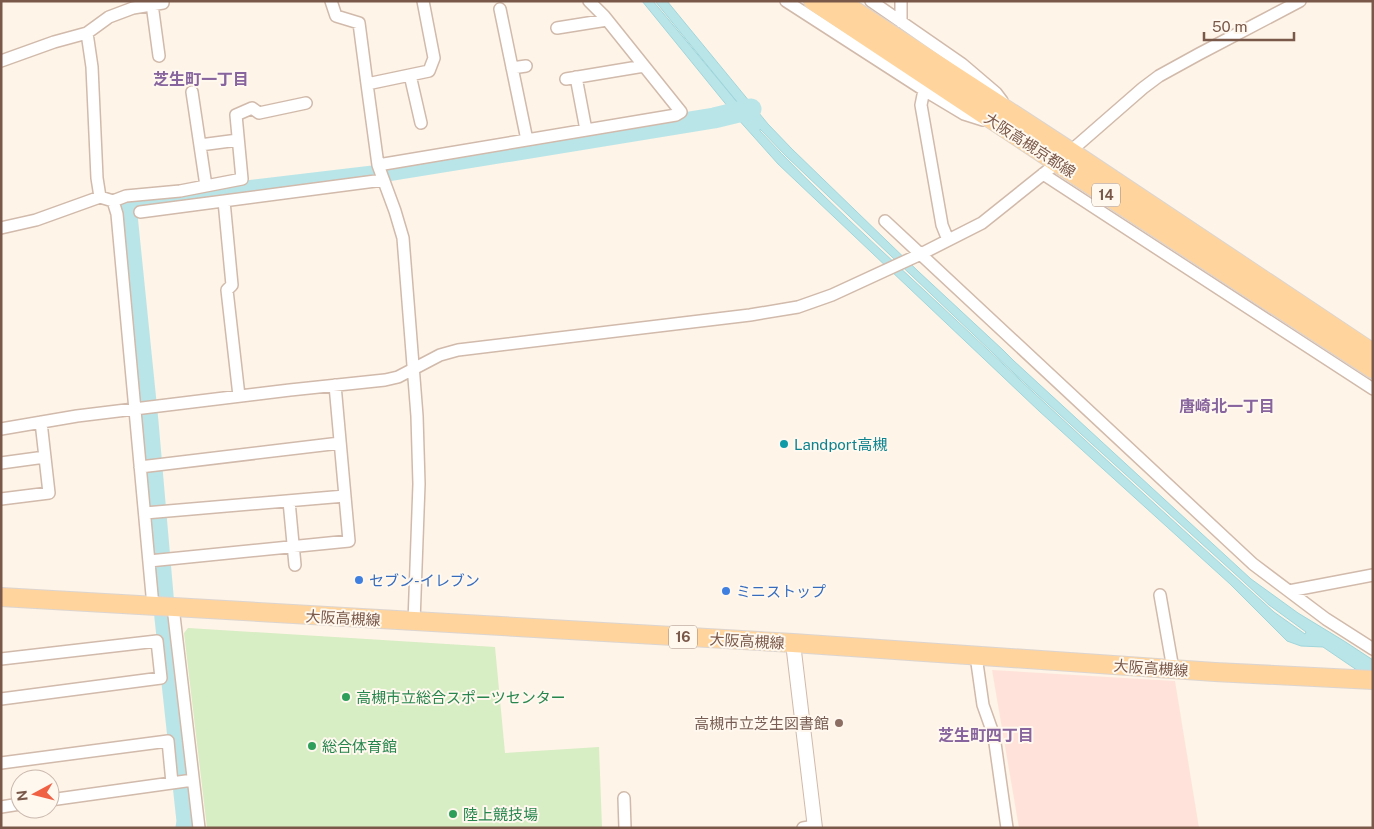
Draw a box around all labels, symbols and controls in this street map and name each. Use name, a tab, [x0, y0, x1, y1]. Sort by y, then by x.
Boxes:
scale bar	[1204, 10, 1294, 42]
text: 50 m	[1212, 18, 1247, 35]
district label: 芝生町一丁目	[153, 70, 249, 89]
street label: 大阪高槻京都線	[981, 109, 1079, 181]
road number: 14	[1092, 184, 1120, 206]
district label: 唐崎北一丁目	[1179, 397, 1275, 416]
place label: Landport高槻	[794, 436, 887, 453]
marker: Landport高槻	[778, 438, 790, 450]
place label: セブン-イレブン	[369, 572, 480, 589]
marker: セブン-イレブン	[353, 574, 365, 586]
place label: ミニストップ	[736, 583, 826, 600]
marker: ミニストップ	[720, 585, 732, 597]
street label: 大阪高槻線	[305, 608, 381, 628]
road number: 16	[669, 626, 697, 649]
street label: 大阪高槻線	[709, 631, 785, 651]
street label: 大阪高槻線	[1113, 657, 1189, 679]
place label: 高槻市立総合スポーツセンター	[356, 689, 566, 706]
marker: 高槻市立総合スポーツセンター	[340, 691, 352, 703]
place label: 高槻市立芝生図書館	[694, 715, 829, 732]
marker: 高槻市立芝生図書館	[833, 717, 845, 729]
district label: 芝生町四丁目	[938, 726, 1034, 745]
place label: 総合体育館	[322, 738, 397, 755]
marker: 総合体育館	[306, 740, 318, 752]
north arrow	[10, 769, 60, 819]
text: N	[13, 789, 31, 802]
place label: 陸上競技場	[463, 806, 538, 823]
marker: 陸上競技場	[447, 808, 459, 820]

